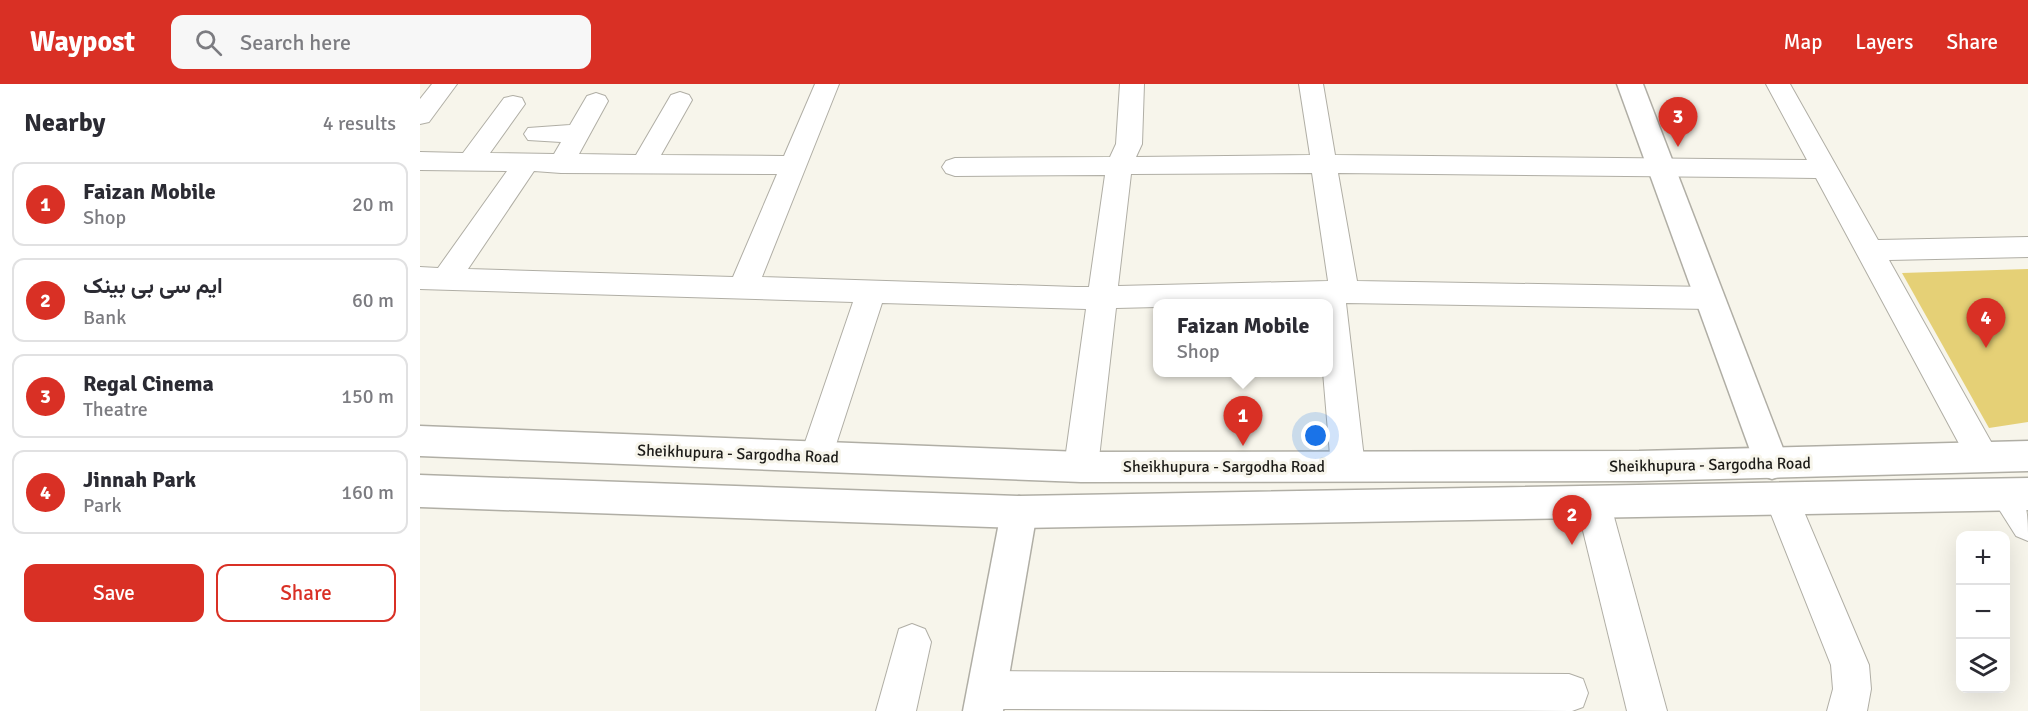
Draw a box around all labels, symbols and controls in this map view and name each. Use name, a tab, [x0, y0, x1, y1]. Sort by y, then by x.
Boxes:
search box	[171, 15, 591, 69]
text: Waypost	[30, 25, 135, 59]
icon: search	[192, 26, 225, 59]
text: Search here	[240, 29, 351, 56]
text: Map	[1784, 29, 1822, 55]
text: Layers	[1855, 29, 1913, 55]
text: Share	[1946, 29, 1998, 55]
pin: 3	[1658, 98, 1698, 147]
text: Nearby	[24, 107, 105, 139]
text: 4 results	[323, 111, 396, 136]
text: Faizan Mobile	[83, 178, 216, 205]
text: 1	[40, 192, 51, 217]
text: 20 m	[352, 192, 394, 217]
text: Shop	[83, 205, 126, 230]
text: ایم سی بی بینک	[83, 272, 223, 299]
text: 2	[40, 288, 51, 313]
text: 60 m	[352, 288, 394, 313]
pin: 4	[1966, 298, 2006, 348]
popup	[1153, 299, 1333, 377]
text: Bank	[83, 305, 126, 330]
text: Faizan Mobile	[1177, 312, 1309, 339]
text: Shop	[1177, 339, 1220, 364]
text: Regal Cinema	[83, 370, 214, 397]
text: 3	[40, 384, 51, 409]
text: 150 m	[341, 384, 394, 409]
pin: 1	[1224, 396, 1262, 446]
text: Theatre	[83, 397, 148, 422]
your location	[1301, 421, 1330, 450]
street label: Sheikhupura - Sargodha Road	[637, 440, 839, 468]
street label: Sheikhupura - Sargodha Road	[1609, 453, 1811, 477]
street label: Sheikhupura - Sargodha Road	[1123, 457, 1325, 477]
text: Jinnah Park	[83, 466, 196, 493]
text: 4	[40, 480, 51, 505]
text: 160 m	[341, 480, 394, 505]
text: Park	[83, 493, 121, 518]
pin: 2	[1552, 496, 1592, 545]
map controls	[1956, 531, 2010, 693]
button: +	[1956, 531, 2010, 585]
button: Save	[24, 564, 204, 622]
button: Share	[216, 564, 396, 622]
button: −	[1956, 585, 2010, 639]
button: layers	[1956, 639, 2010, 693]

